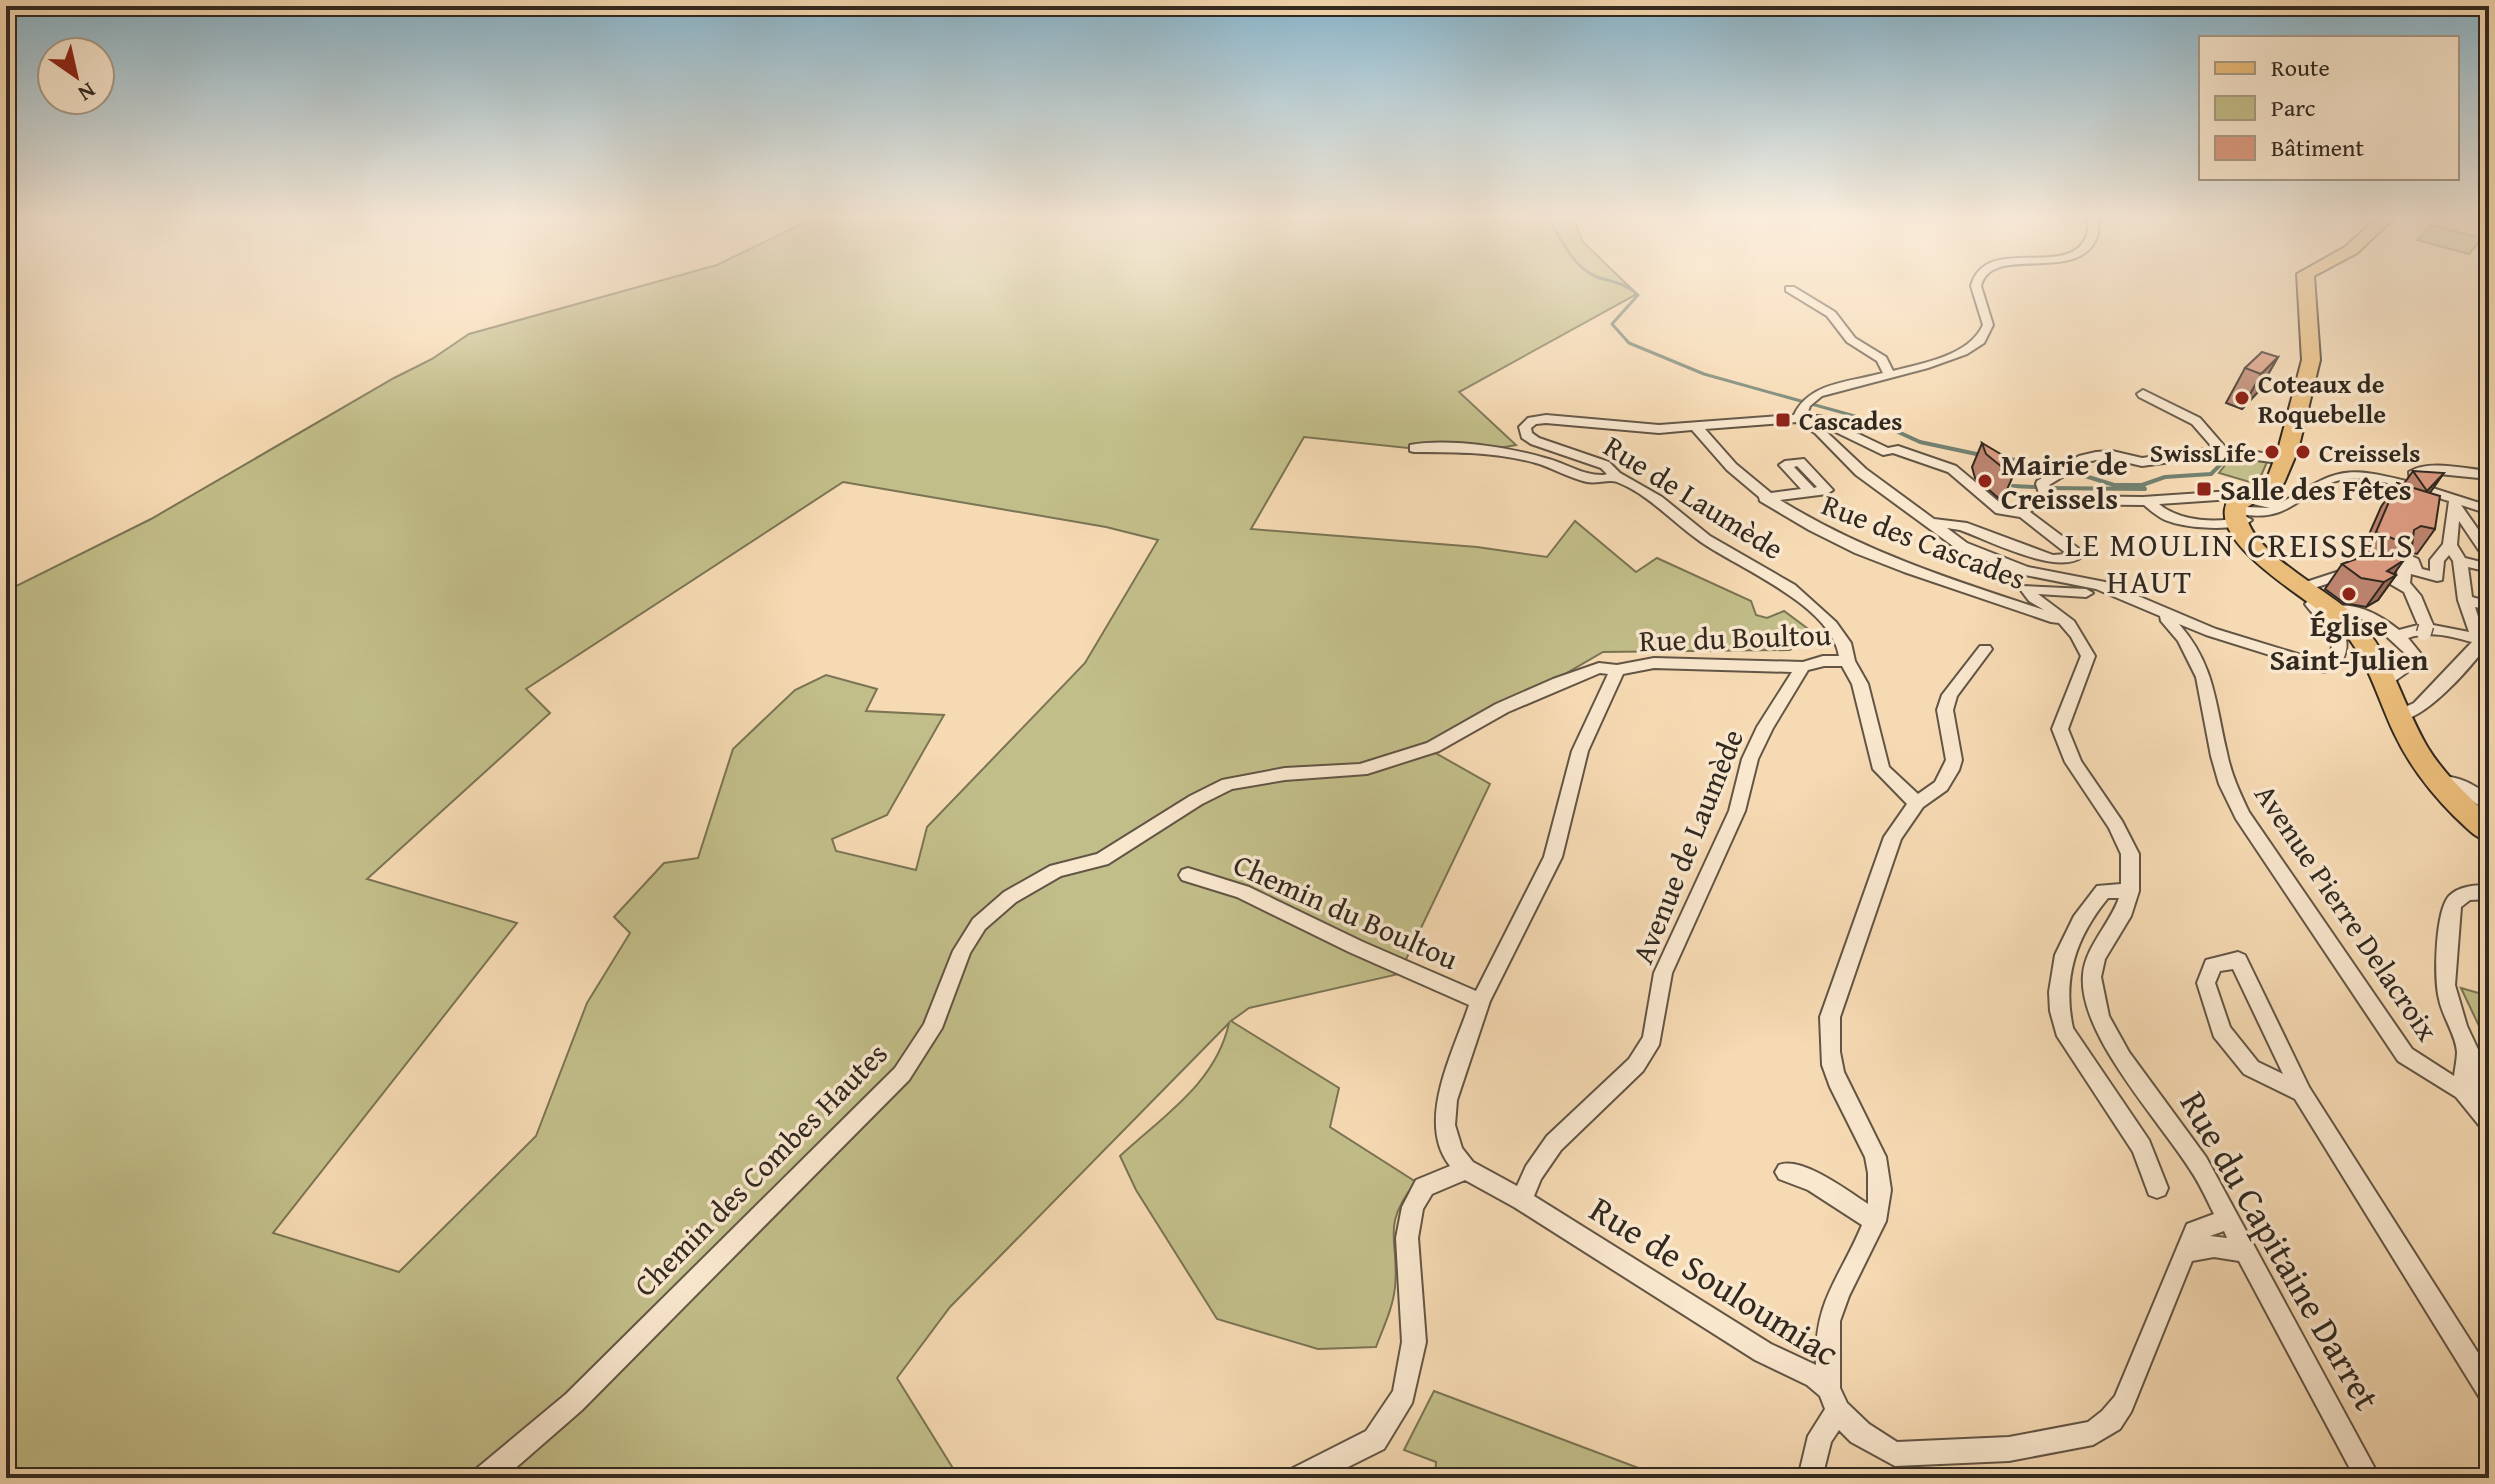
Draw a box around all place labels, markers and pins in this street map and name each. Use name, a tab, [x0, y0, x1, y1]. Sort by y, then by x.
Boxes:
place label: Coteaux de Roquebelle	[2258, 364, 2386, 433]
marker: Coteaux de Roquebelle	[2233, 389, 2251, 407]
place label: Cascades	[1799, 401, 1902, 440]
marker: Cascades	[1774, 411, 1792, 429]
place label: SwissLife	[2150, 433, 2256, 472]
place label: Creissels	[2319, 433, 2420, 472]
place label: Mairie de Creissels	[2001, 442, 2128, 520]
marker: SwissLife	[2263, 443, 2281, 461]
marker: Creissels	[2294, 443, 2312, 461]
place label: Salle des Fêtes	[2220, 467, 2412, 511]
marker: Mairie de Creissels	[1976, 472, 1994, 490]
marker: Salle des Fêtes	[2195, 480, 2213, 498]
marker: Église Saint-Julien	[2340, 585, 2358, 603]
place label: Église Saint-Julien	[2270, 603, 2429, 681]

